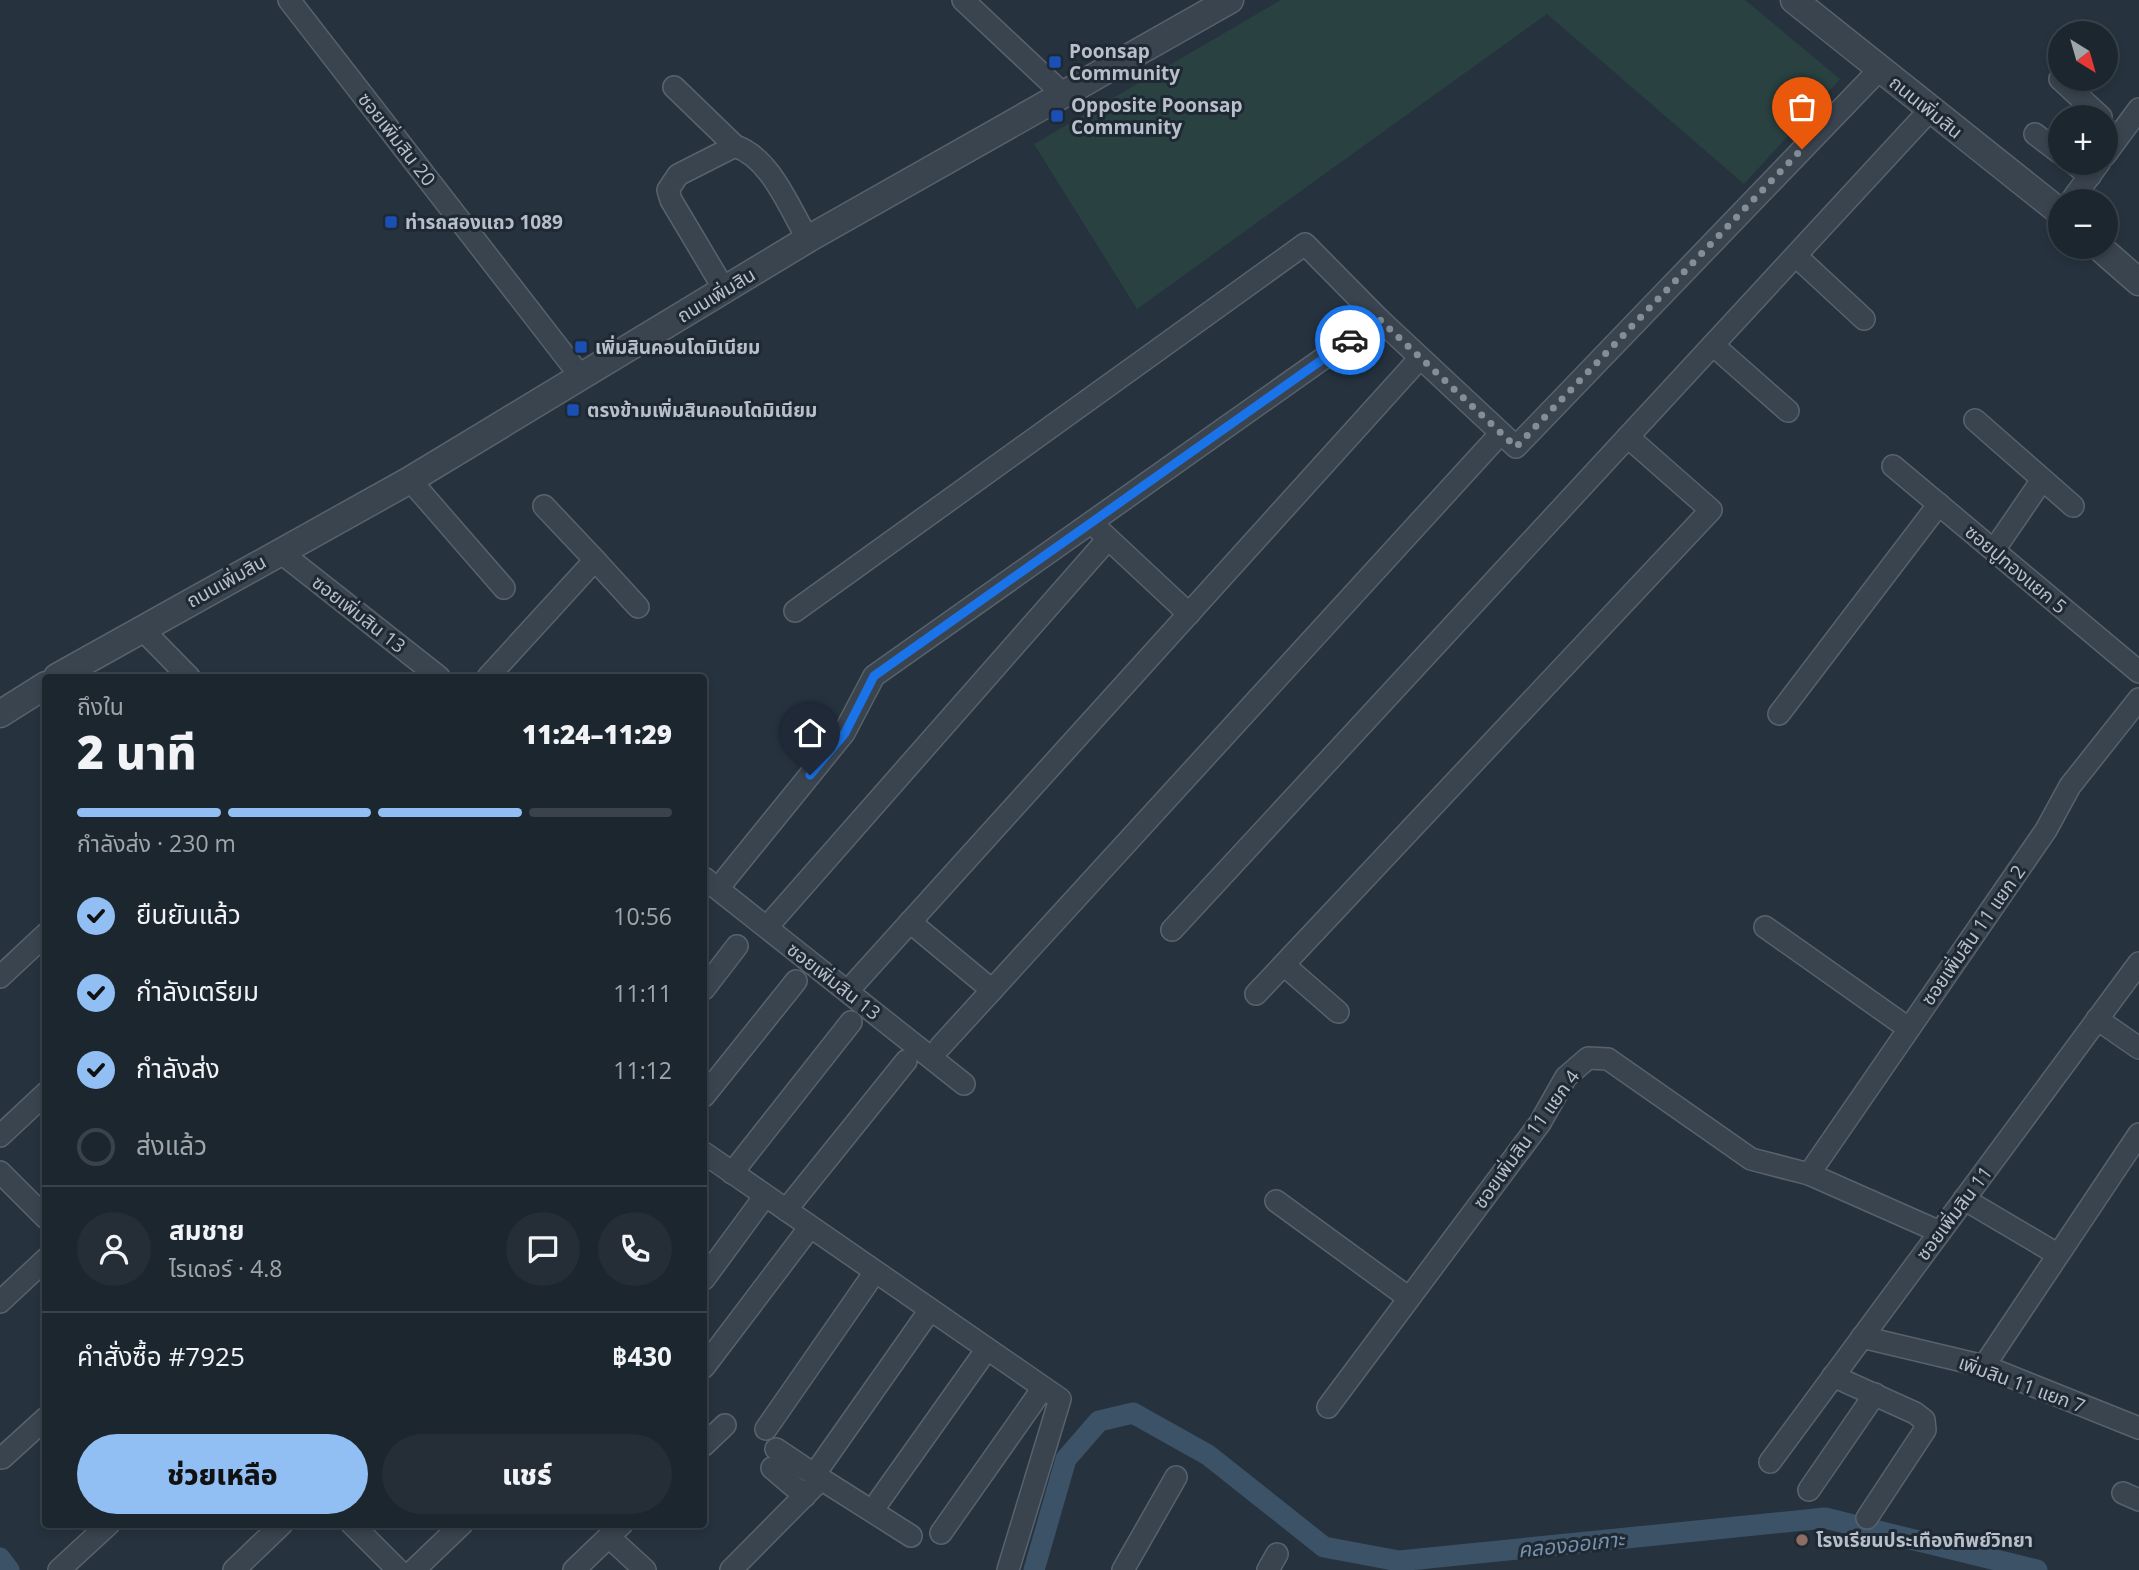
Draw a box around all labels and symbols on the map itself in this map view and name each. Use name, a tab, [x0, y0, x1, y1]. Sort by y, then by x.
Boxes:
north arrow	[2048, 21, 2118, 91]
place label: Poonsap Community	[1069, 38, 1180, 86]
marker: Poonsap Community	[1047, 54, 1063, 70]
street label: ถนนเพิ่มสิน	[1884, 69, 1968, 145]
pin	[1772, 77, 1832, 149]
street label: ซอยเพิ่มสิน 20	[352, 87, 442, 191]
place label: Opposite Poonsap Community	[1071, 92, 1242, 140]
marker: Opposite Poonsap Community	[1049, 108, 1065, 124]
place label: ท่ารถสองแถว 1089	[405, 209, 563, 235]
marker: ท่ารถสองแถว 1089	[383, 214, 399, 230]
street label: ถนนเพิ่มสิน	[672, 261, 760, 329]
courier	[1315, 305, 1385, 375]
place label: เพิ่มสินคอนโดมิเนียม	[595, 334, 760, 360]
marker: เพิ่มสินคอนโดมิเนียม	[573, 339, 589, 355]
place label: ตรงข้ามเพิ่มสินคอนโดมิเนียม	[587, 397, 817, 423]
marker: ตรงข้ามเพิ่มสินคอนโดมิเนียม	[565, 402, 581, 418]
street label: ซอยปูทองแยก 5	[1960, 519, 2072, 619]
street label: ถนนเพิ่มสิน	[181, 548, 271, 614]
street label: ซอยเพิ่มสิน 13	[307, 569, 411, 659]
pin	[780, 703, 840, 775]
street label: ซอยเพิ่มสิน 11 แยก 2	[1915, 860, 2031, 1010]
street label: ซอยเพิ่มสิน 13	[782, 936, 886, 1026]
street label: ซอยเพิ่มสิน 11 แยก 4	[1467, 1064, 1585, 1214]
street label: ซอยเพิ่มสิน 11	[1910, 1160, 1998, 1266]
street label: เพิ่มสิน 11 แยก 7	[1955, 1349, 2089, 1419]
water label: คลองออเกาะ	[1516, 1524, 1627, 1564]
place label: โรงเรียนประเทืองทิพย์วิทยา	[1816, 1527, 2033, 1553]
marker: โรงเรียนประเทืองทิพย์วิทยา	[1794, 1532, 1810, 1548]

